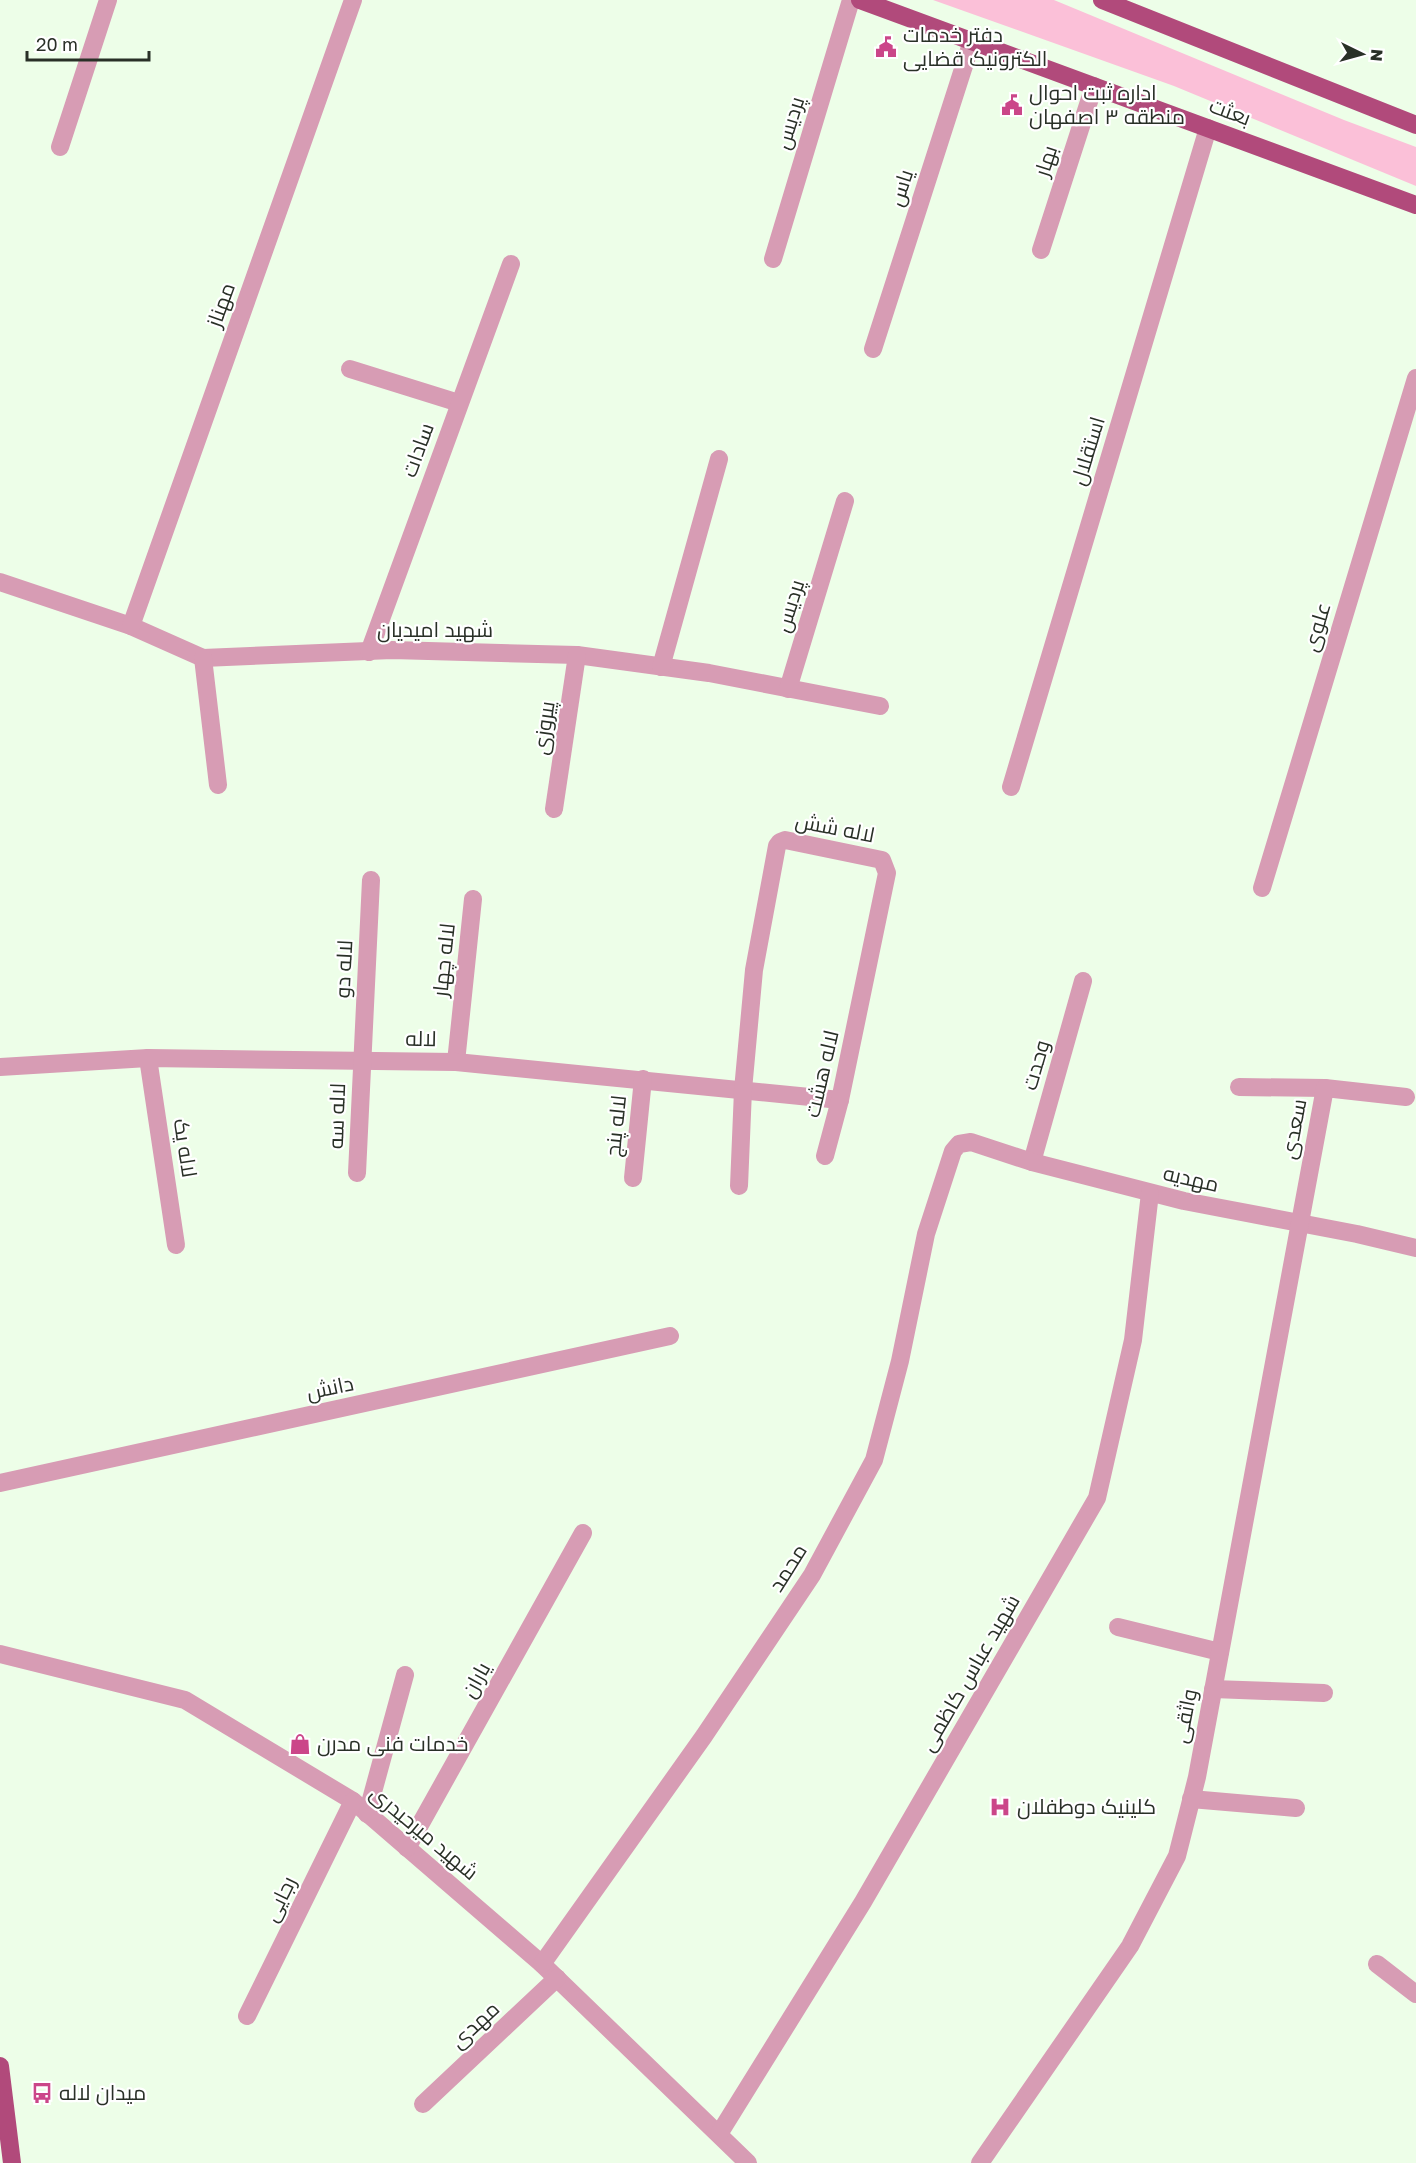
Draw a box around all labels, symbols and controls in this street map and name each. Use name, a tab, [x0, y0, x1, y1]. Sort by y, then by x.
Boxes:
place label: دفتر خدمات الکترونیک قضایی	[903, 21, 1047, 72]
scale bar	[27, 24, 148, 62]
north arrow	[1332, 24, 1392, 84]
text: 20 m	[36, 33, 78, 55]
public building icon: دفتر خدمات الکترونیک قضایی	[874, 35, 898, 59]
text: N	[1366, 48, 1387, 62]
place label: اداره ثبت احوال منطقه ۳ اصفهان	[1029, 79, 1185, 130]
street label: بعثت	[1206, 92, 1255, 131]
street label: پردیس	[769, 93, 811, 153]
public building icon: اداره ثبت احوال منطقه ۳ اصفهان	[1000, 93, 1024, 117]
street label: بهار	[1028, 142, 1063, 181]
street label: یاس	[882, 166, 919, 210]
street label: مهناز	[200, 279, 241, 332]
street label: استقلال	[1064, 413, 1111, 489]
street label: سادات	[395, 419, 439, 480]
street label: پردیس	[769, 576, 811, 636]
street label: علوی	[1296, 599, 1337, 655]
street label: شهید امیدیان	[377, 616, 493, 643]
street label: پیروزی	[526, 699, 562, 757]
street label: لاله شش	[793, 807, 877, 848]
street label: لاله چهار	[426, 922, 462, 999]
street label: لاله دو	[328, 939, 358, 999]
street label: لاله	[405, 1025, 437, 1051]
street label: لاله هشت	[798, 1028, 844, 1120]
street label: وحدت	[1016, 1037, 1055, 1093]
street label: لاله سه	[322, 1082, 350, 1150]
street label: لاله پنج	[599, 1094, 633, 1158]
street label: سعدی	[1274, 1096, 1313, 1161]
street label: لاله یک	[168, 1116, 203, 1179]
street label: مهدیه	[1161, 1159, 1222, 1198]
street label: دانش	[304, 1369, 356, 1406]
street label: محمد	[762, 1539, 812, 1596]
street label: شهید عباس کاظمی	[914, 1589, 1026, 1756]
street label: یاران	[455, 1657, 497, 1702]
street label: واثقی	[1166, 1686, 1203, 1745]
place label: خدمات فنی مدرن	[317, 1730, 468, 1757]
shop icon: خدمات فنی مدرن	[288, 1732, 312, 1756]
street label: شهید میرحیدری	[365, 1779, 484, 1886]
place label: کلینیک دوطفلان	[1017, 1793, 1156, 1820]
hospital icon: کلینیک دوطفلان	[988, 1795, 1012, 1819]
street label: رجایی	[257, 1871, 302, 1926]
street label: مهدی	[444, 1995, 505, 2054]
place label: میدان لاله	[59, 2079, 146, 2106]
bus stop icon: میدان لاله	[30, 2081, 54, 2105]

